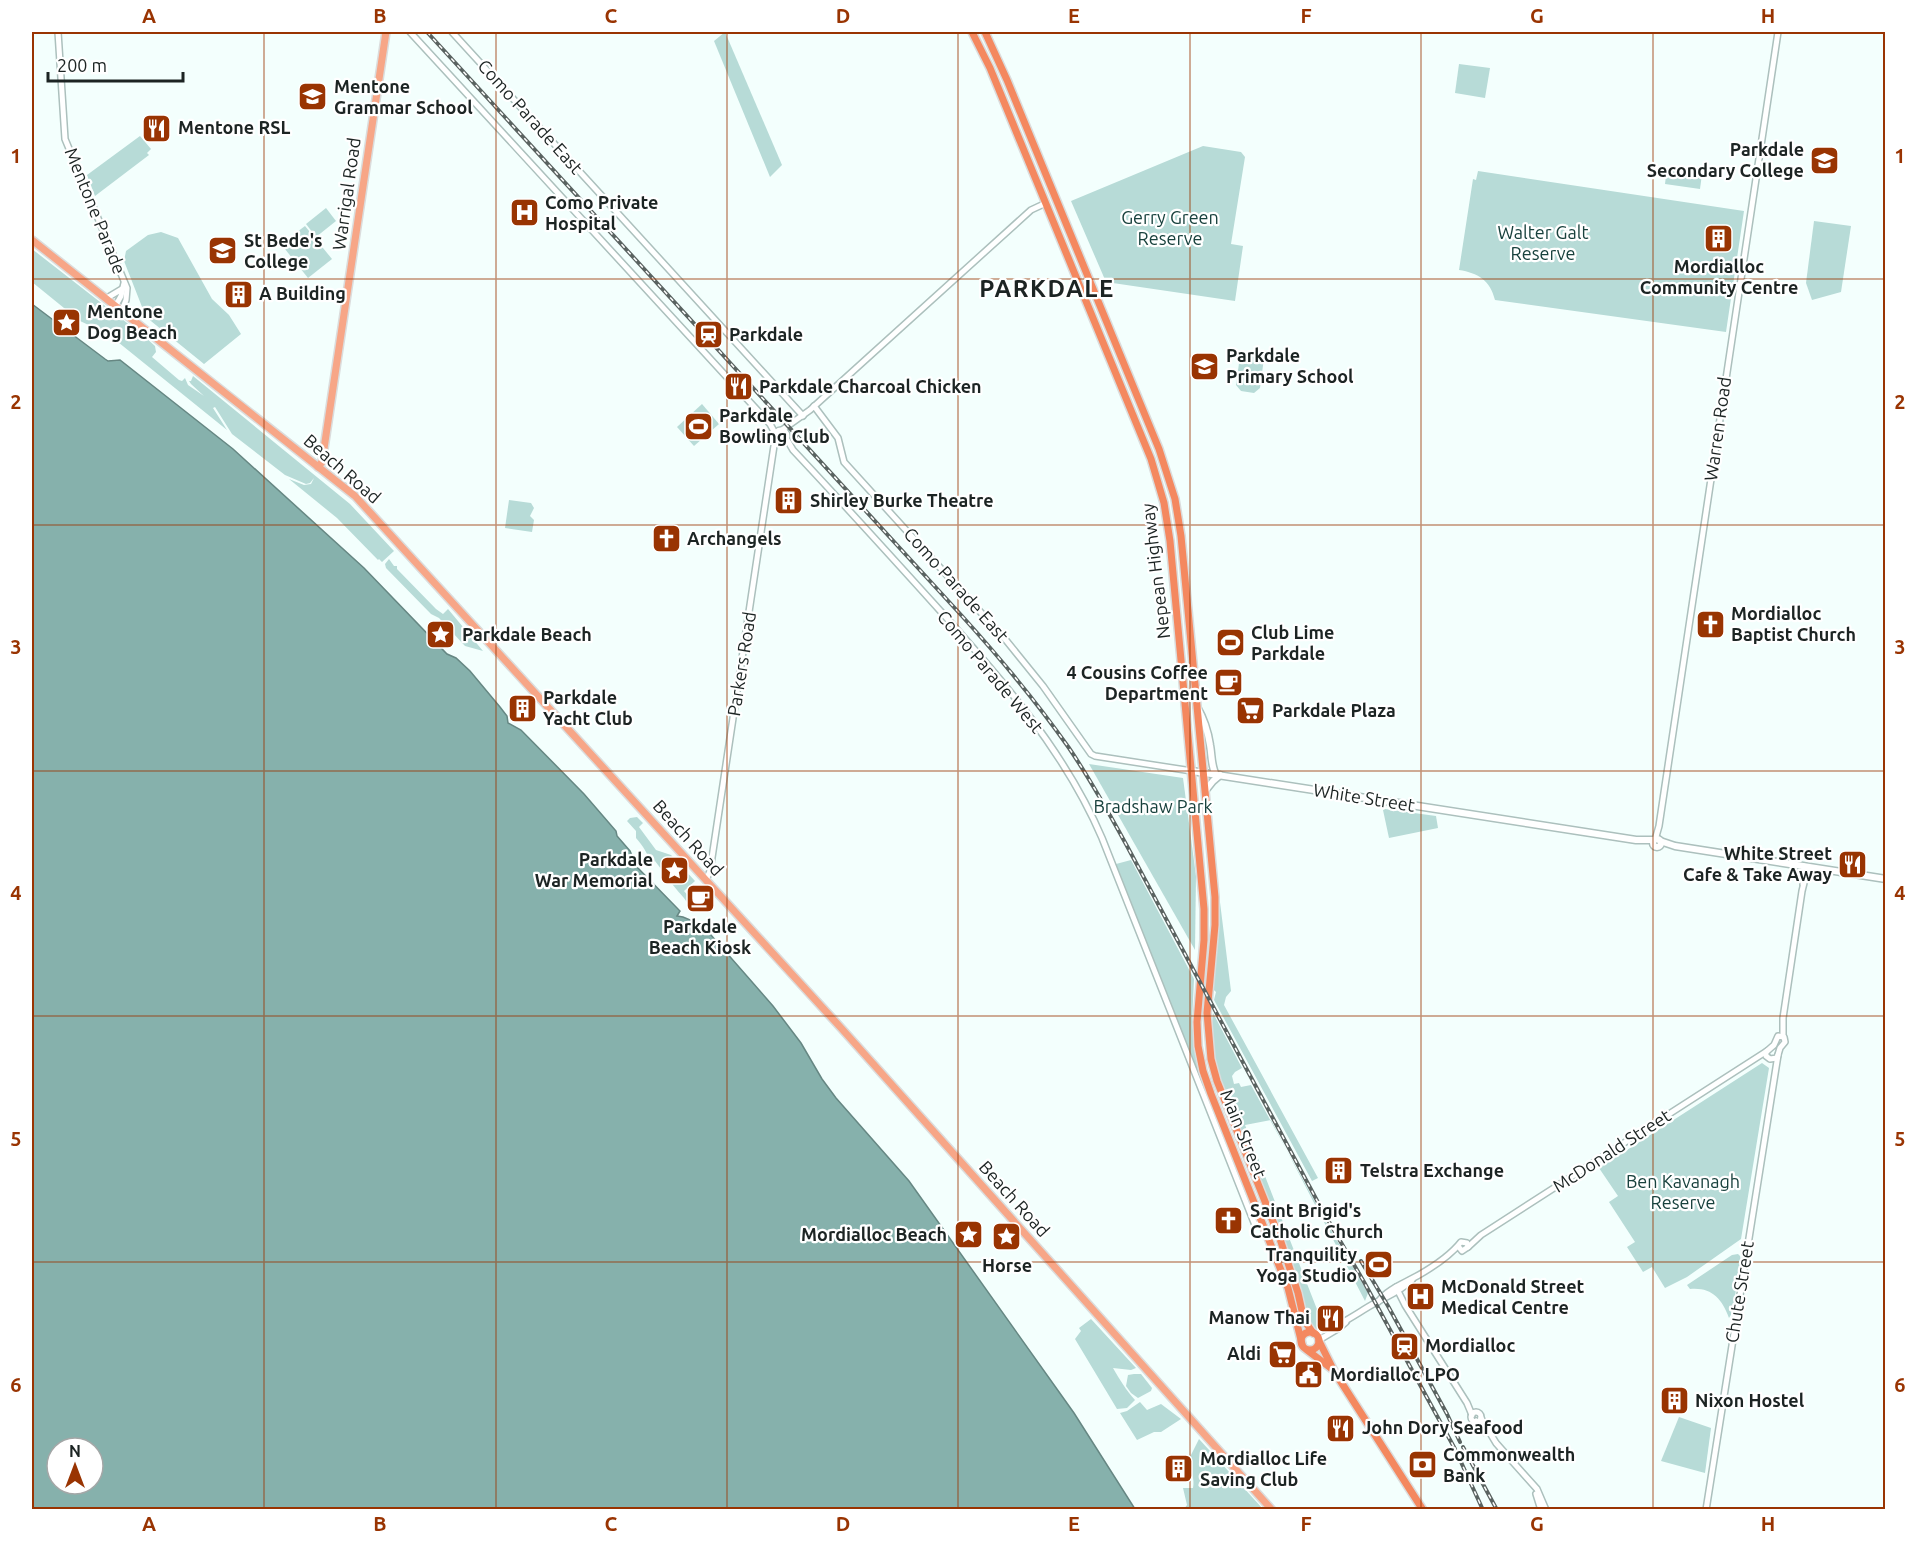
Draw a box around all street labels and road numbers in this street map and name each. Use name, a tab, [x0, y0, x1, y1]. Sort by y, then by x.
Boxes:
street label: Como Parade East	[474, 55, 587, 177]
street label: Warrigal Road	[328, 136, 364, 251]
street label: Mentone Parade	[62, 145, 130, 277]
street label: Warren Road	[1700, 375, 1734, 482]
street label: Beach Road	[300, 430, 385, 507]
street label: Nepean Highway	[1137, 502, 1173, 640]
street label: Como Parade East	[900, 523, 1013, 645]
street label: Como Parade West	[934, 606, 1048, 737]
street label: Parkers Road	[723, 610, 759, 718]
street label: White Street	[1312, 779, 1416, 815]
street label: Beach Road	[650, 795, 728, 879]
street label: Main Street	[1217, 1086, 1271, 1181]
street label: McDonald Street	[1549, 1105, 1674, 1196]
street label: Beach Road	[976, 1156, 1054, 1240]
street label: Chute Street	[1721, 1239, 1757, 1344]

